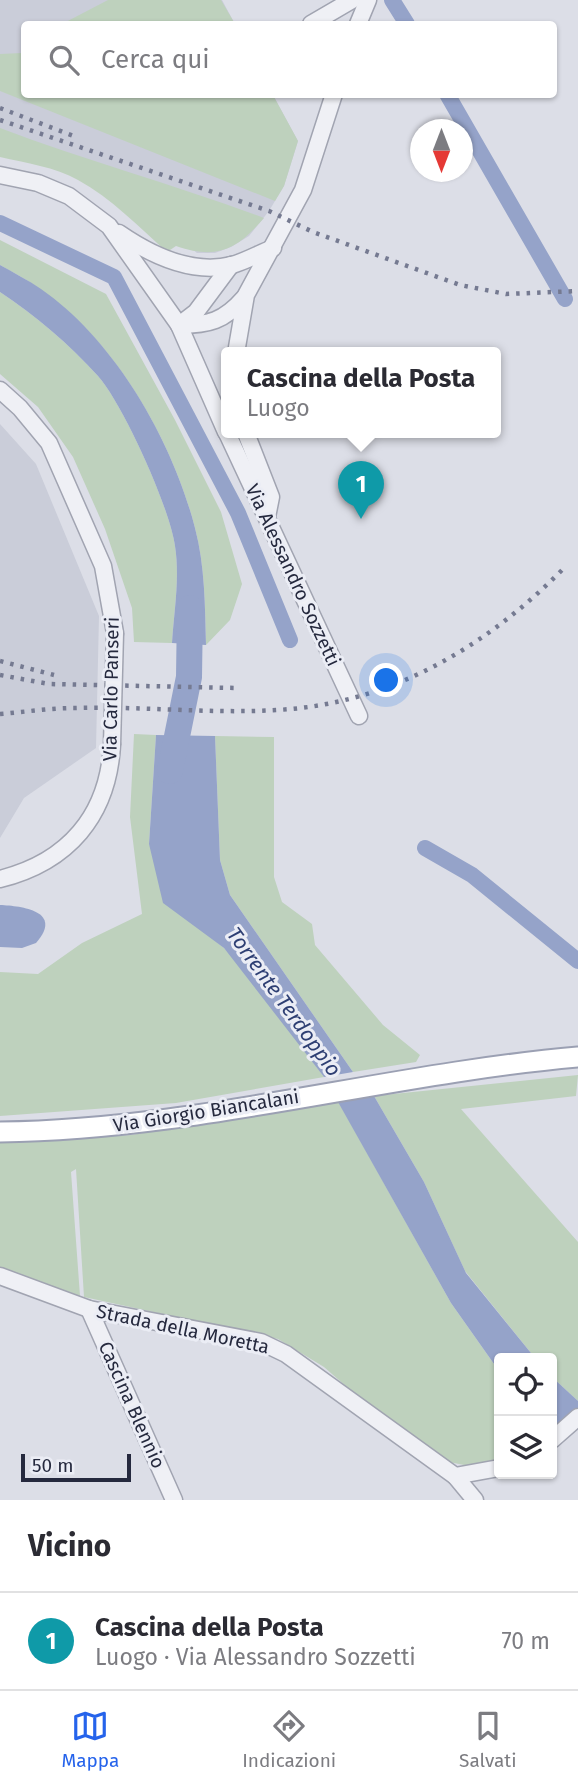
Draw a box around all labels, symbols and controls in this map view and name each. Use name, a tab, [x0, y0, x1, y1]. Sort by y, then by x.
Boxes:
search box	[21, 21, 557, 98]
icon: search	[45, 41, 83, 79]
text: Cerca qui	[101, 44, 210, 75]
north arrow	[410, 119, 473, 182]
popup	[221, 347, 501, 438]
text: Cascina della Posta	[247, 363, 475, 394]
text: Luogo	[247, 394, 310, 422]
pin: 1	[338, 461, 384, 519]
street label: Via Alessandro Sozzetti	[241, 480, 345, 670]
street label: Via Carlo Panseri	[98, 617, 124, 761]
your location	[369, 663, 403, 697]
water label: Torrente Terdoppio	[221, 922, 347, 1082]
street label: Via Giorgio Biancalani	[111, 1085, 301, 1137]
street label: Strada della Moretta	[95, 1299, 271, 1359]
street label: Cascina Blennio	[94, 1338, 170, 1472]
map controls	[494, 1353, 557, 1479]
button: locate	[494, 1353, 557, 1416]
button: layers	[494, 1416, 557, 1479]
scale bar	[21, 1451, 131, 1483]
text: 50 m	[32, 1454, 73, 1477]
text: Vicino	[28, 1528, 111, 1564]
text: Cascina della Posta	[95, 1612, 324, 1643]
text: 1	[46, 1627, 56, 1655]
text: 70 m	[501, 1627, 550, 1655]
text: Luogo · Via Alessandro Sozzetti	[95, 1643, 416, 1671]
tab: Mappa	[61, 1707, 119, 1772]
tab: Indicazioni	[242, 1707, 336, 1772]
tab: Salvati	[459, 1707, 517, 1772]

